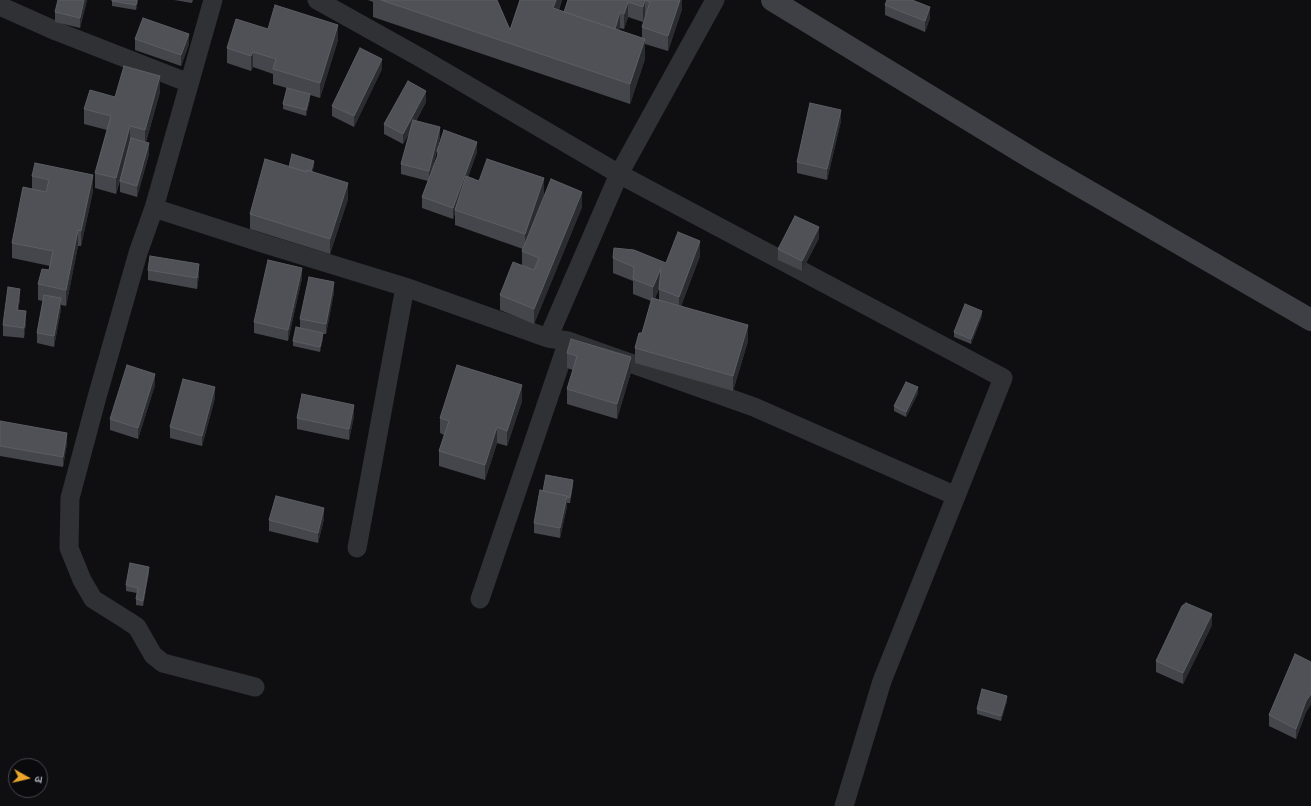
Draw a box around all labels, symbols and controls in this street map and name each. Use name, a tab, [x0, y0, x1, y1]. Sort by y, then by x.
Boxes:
north arrow	[8, 758, 48, 798]
text: उ	[32, 775, 46, 784]

